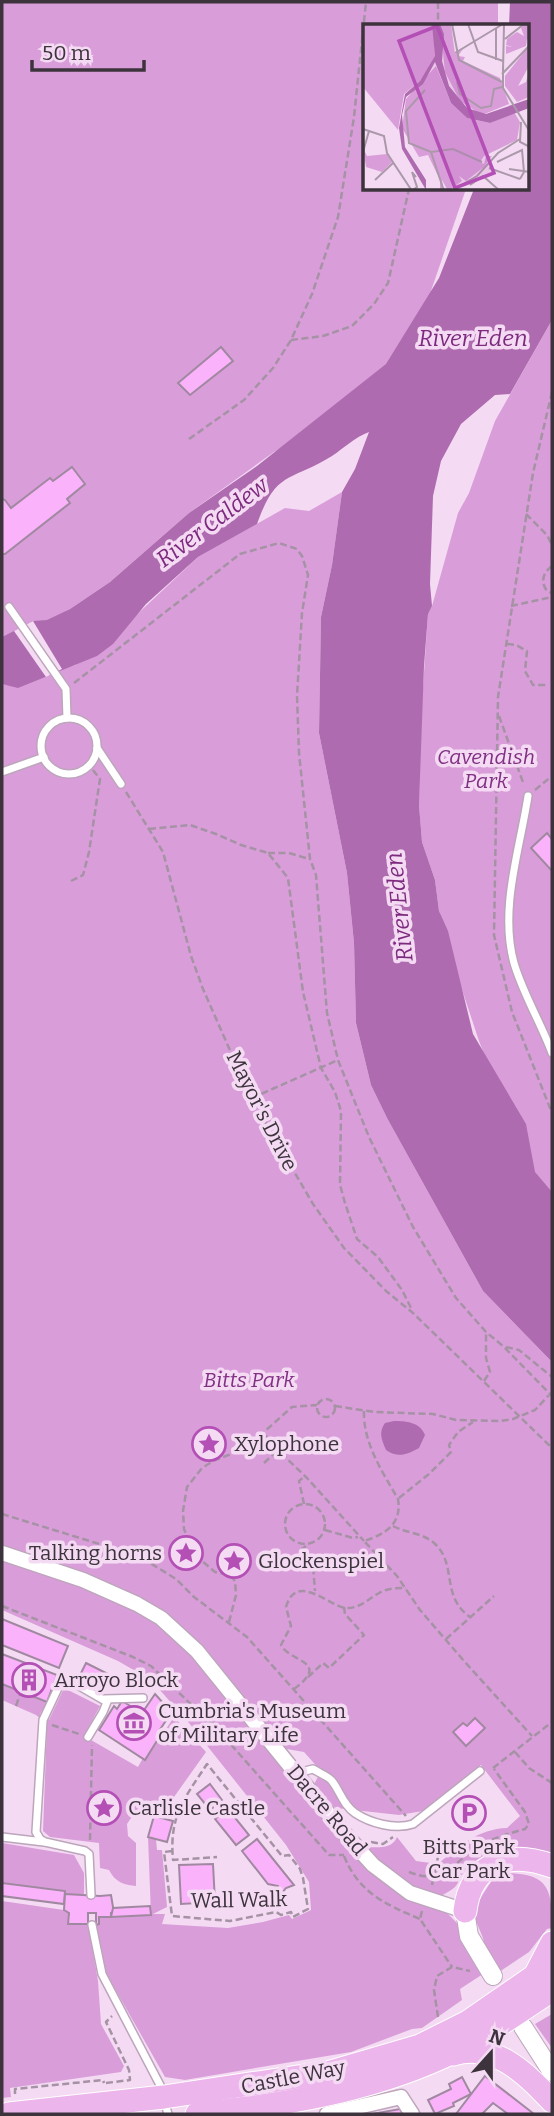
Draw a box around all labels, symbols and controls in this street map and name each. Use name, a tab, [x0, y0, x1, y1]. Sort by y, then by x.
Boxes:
inset map	[363, 24, 530, 191]
scale bar	[32, 28, 144, 72]
text: 50 m	[42, 40, 91, 66]
water label: River Eden	[418, 324, 528, 352]
water label: River Caldew	[151, 470, 274, 573]
park label: Cavendish Park	[437, 744, 535, 794]
water label: River Eden	[379, 851, 419, 963]
street label: Mayor's Drive	[221, 1047, 303, 1175]
park label: Bitts Park	[203, 1367, 295, 1393]
place icon: Xylophone	[190, 1425, 228, 1463]
place label: Xylophone	[234, 1431, 339, 1457]
place icon: Talking horns	[167, 1534, 205, 1572]
place label: Talking horns	[29, 1540, 162, 1566]
place icon: Glockenspiel	[215, 1542, 253, 1580]
place label: Glockenspiel	[258, 1548, 384, 1574]
building icon: Arroyo Block	[10, 1661, 48, 1699]
place label: Arroyo Block	[54, 1667, 179, 1693]
place label: Cumbria's Museum of Military Life	[158, 1698, 346, 1748]
museum icon: Cumbria's Museum of Military Life	[115, 1704, 153, 1742]
street label: Dacre Road	[282, 1759, 372, 1861]
place icon: Carlisle Castle	[85, 1789, 123, 1827]
parking icon: Bitts Park Car Park	[450, 1794, 488, 1832]
place label: Carlisle Castle	[128, 1795, 265, 1821]
place label: Bitts Park Car Park	[423, 1834, 516, 1884]
street label: Wall Walk	[190, 1886, 288, 1914]
north arrow	[456, 2018, 526, 2088]
text: N	[486, 2024, 508, 2051]
street label: Castle Way	[239, 2054, 348, 2100]

